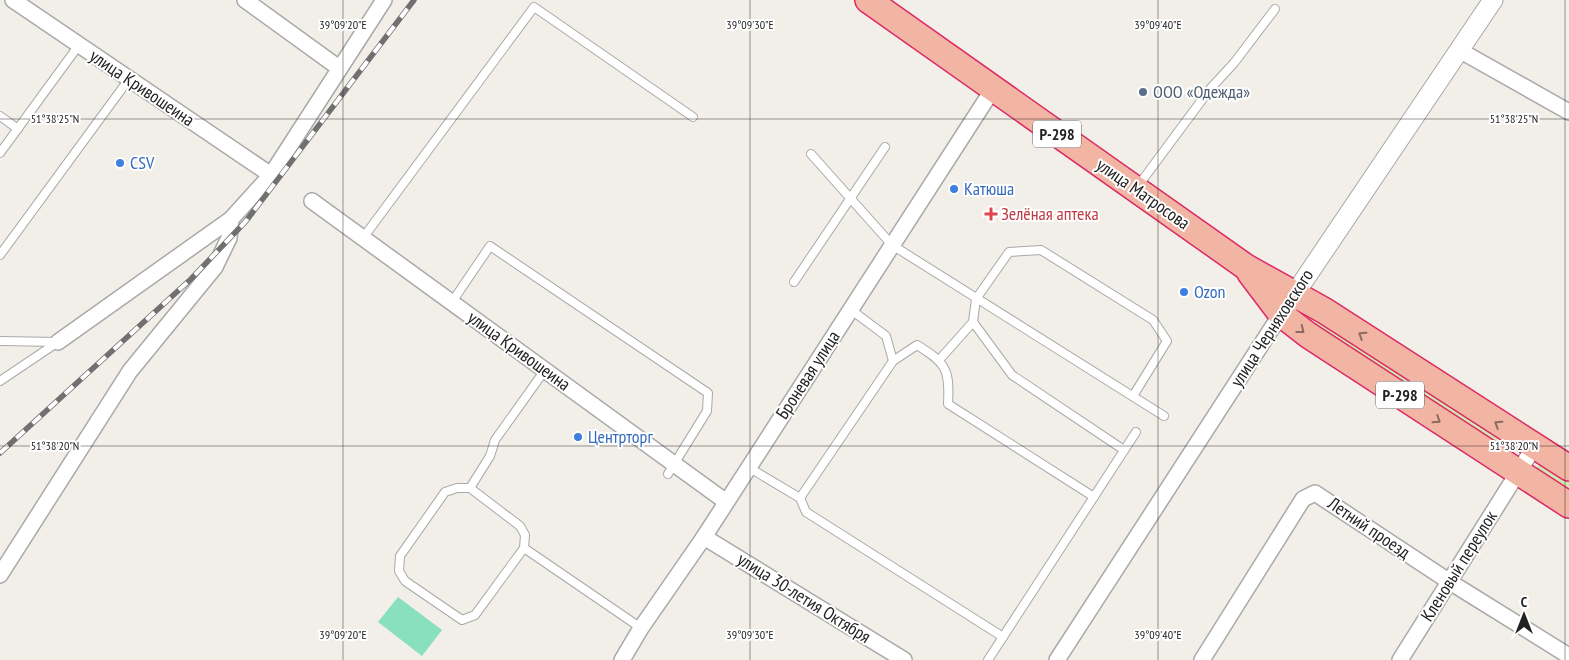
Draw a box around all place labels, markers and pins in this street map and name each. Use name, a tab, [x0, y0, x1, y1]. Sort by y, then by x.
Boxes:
place label: ООО «Одежда»	[1153, 80, 1250, 103]
marker: ООО «Одежда»	[1137, 86, 1149, 98]
place label: CSV	[130, 151, 155, 174]
marker: CSV	[114, 157, 126, 169]
place label: Катюша	[964, 177, 1014, 200]
marker: Катюша	[948, 183, 960, 195]
place label: Зелёная аптека	[1001, 202, 1099, 225]
marker: Зелёная аптека	[985, 208, 997, 220]
place label: Ozon	[1194, 280, 1226, 303]
marker: Ozon	[1178, 286, 1190, 298]
place label: Центрторг	[588, 425, 653, 448]
marker: Центрторг	[572, 431, 584, 443]

